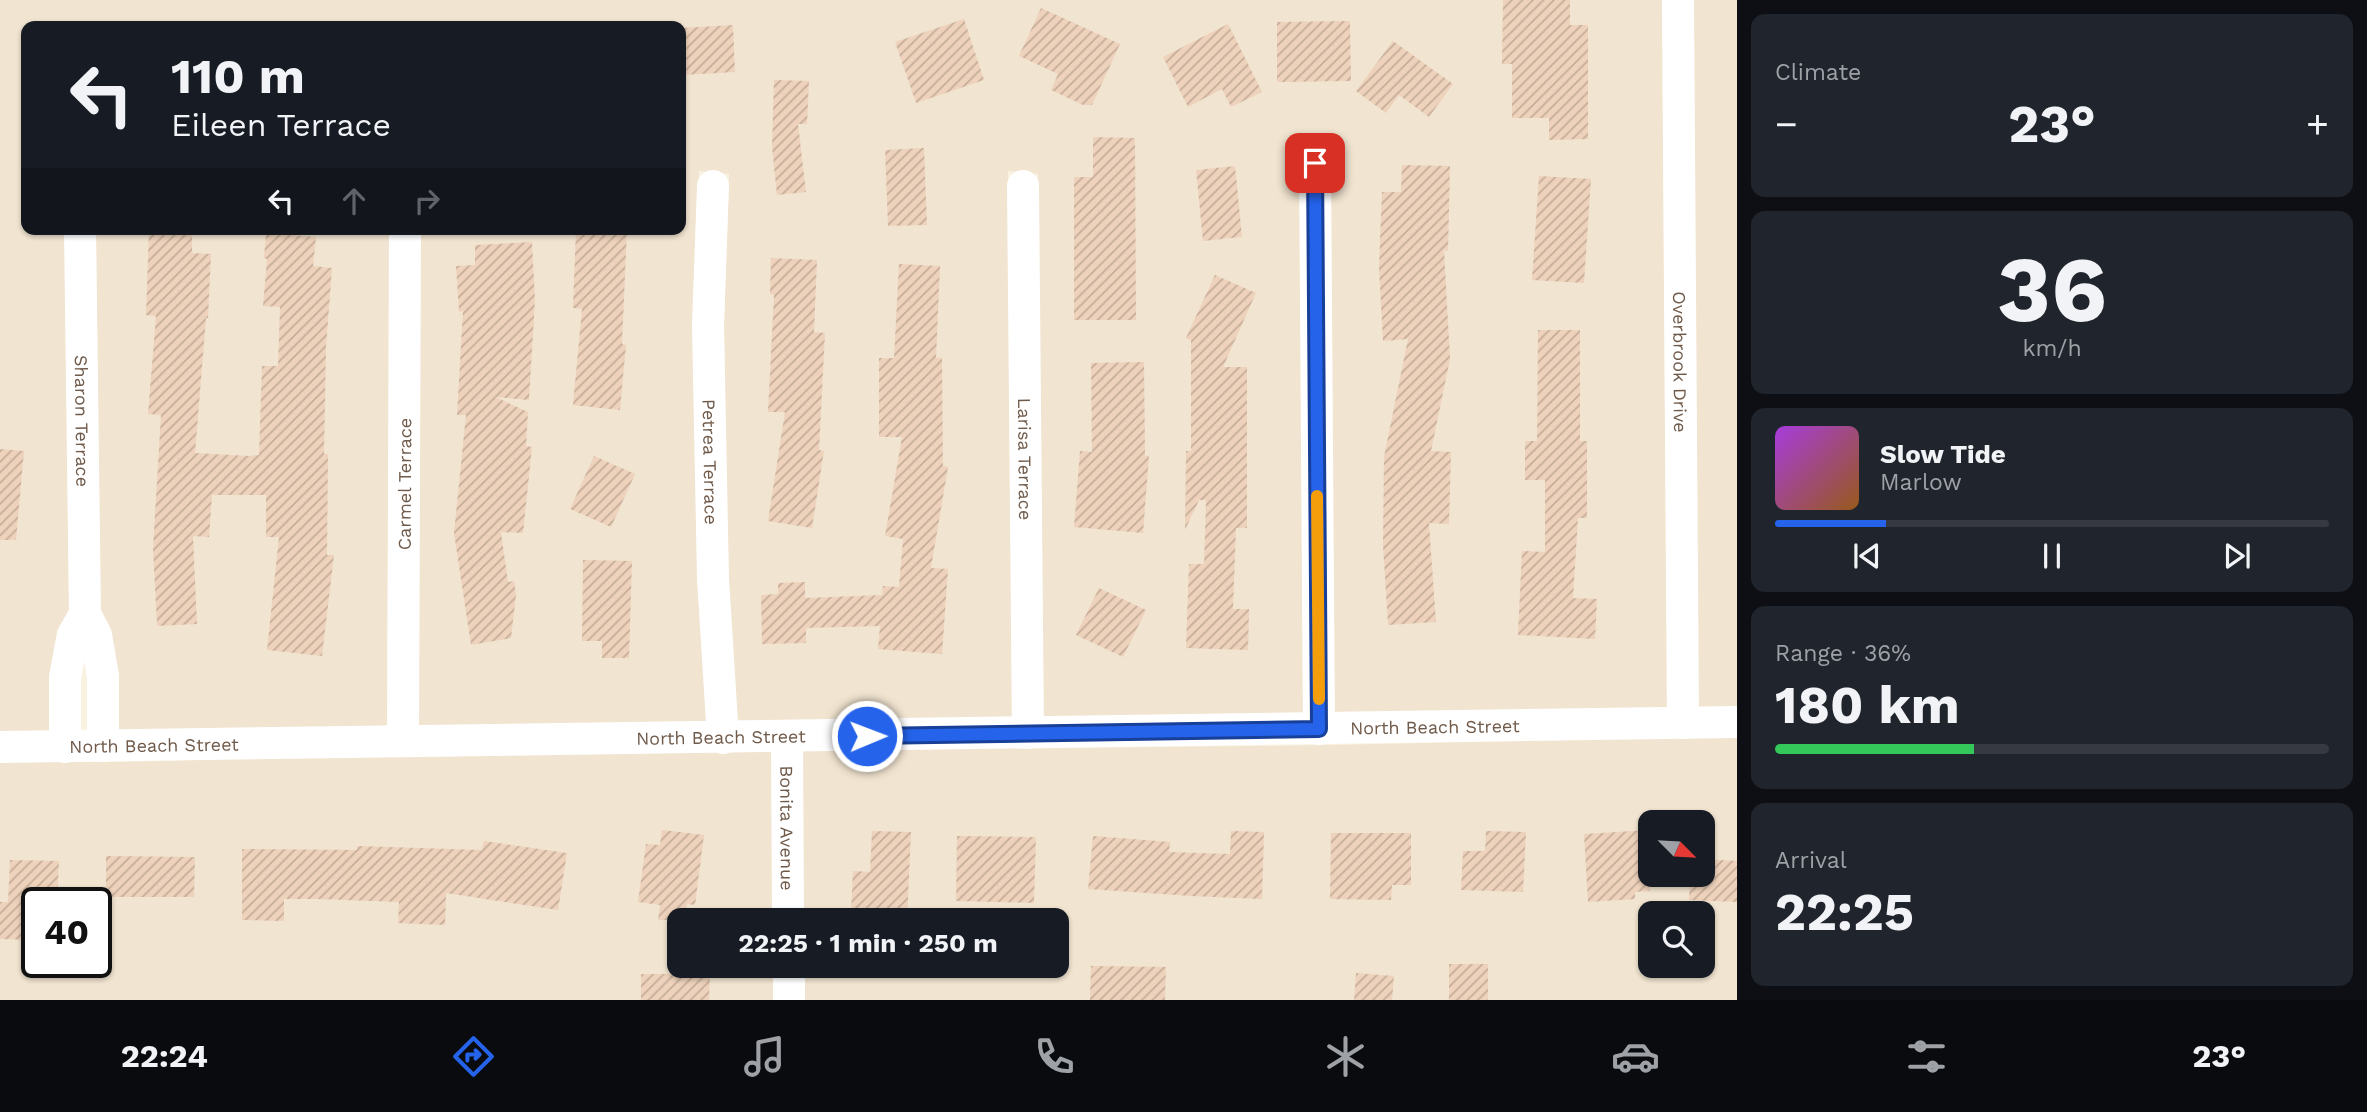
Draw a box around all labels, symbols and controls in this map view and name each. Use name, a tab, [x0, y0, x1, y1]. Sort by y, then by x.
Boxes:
text: 110 m	[171, 47, 305, 105]
icon: left	[56, 49, 147, 140]
text: Climate	[1775, 59, 1861, 86]
text: 23°	[2008, 94, 2096, 155]
text: −	[1775, 102, 1798, 146]
text: +	[2306, 102, 2329, 146]
text: Eileen Terrace	[171, 106, 391, 144]
pin	[1285, 133, 1345, 193]
icon: arrive	[1296, 144, 1334, 182]
icon: left	[262, 182, 300, 220]
icon: ahead	[335, 182, 373, 220]
icon: right	[408, 182, 446, 220]
text: 36	[1997, 236, 2107, 343]
street label: Overbrook Drive	[1670, 291, 1691, 433]
text: km/h	[2022, 335, 2082, 362]
street label: Sharon Terrace	[71, 355, 94, 487]
street label: Larisa Terrace	[1014, 398, 1037, 520]
street label: Petrea Terrace	[699, 399, 722, 525]
street label: Carmel Terrace	[393, 418, 415, 550]
text: Slow Tide	[1880, 439, 2006, 469]
text: Marlow	[1880, 469, 1962, 496]
icon: previous	[1848, 537, 1886, 575]
icon: pause	[2033, 537, 2071, 575]
icon: next	[2218, 537, 2256, 575]
text: Range · 36%	[1775, 640, 1911, 667]
text: 180 km	[1775, 675, 1960, 736]
position arrow	[830, 699, 904, 773]
street label: North Beach Street	[1350, 715, 1520, 738]
street label: North Beach Street	[636, 725, 806, 748]
street label: North Beach Street	[69, 733, 239, 757]
street label: Bonita Avenue	[777, 765, 798, 891]
north arrow	[1638, 810, 1715, 887]
map controls	[1638, 810, 1715, 978]
text: Arrival	[1775, 847, 1847, 874]
text: 22:25	[1775, 882, 1914, 943]
speed limit sign: 40	[21, 887, 112, 978]
button: search	[1638, 901, 1715, 978]
text: 22:25 · 1 min · 250 m	[738, 928, 998, 958]
icon: directions	[449, 1032, 498, 1081]
icon: music	[740, 1032, 789, 1081]
icon: phone	[1030, 1032, 1079, 1081]
icon: climate	[1321, 1032, 1370, 1081]
icon: car	[1611, 1032, 1660, 1081]
icon: filters	[1902, 1032, 1951, 1081]
text: 22:24	[121, 1037, 208, 1075]
text: 23°	[2192, 1037, 2246, 1075]

